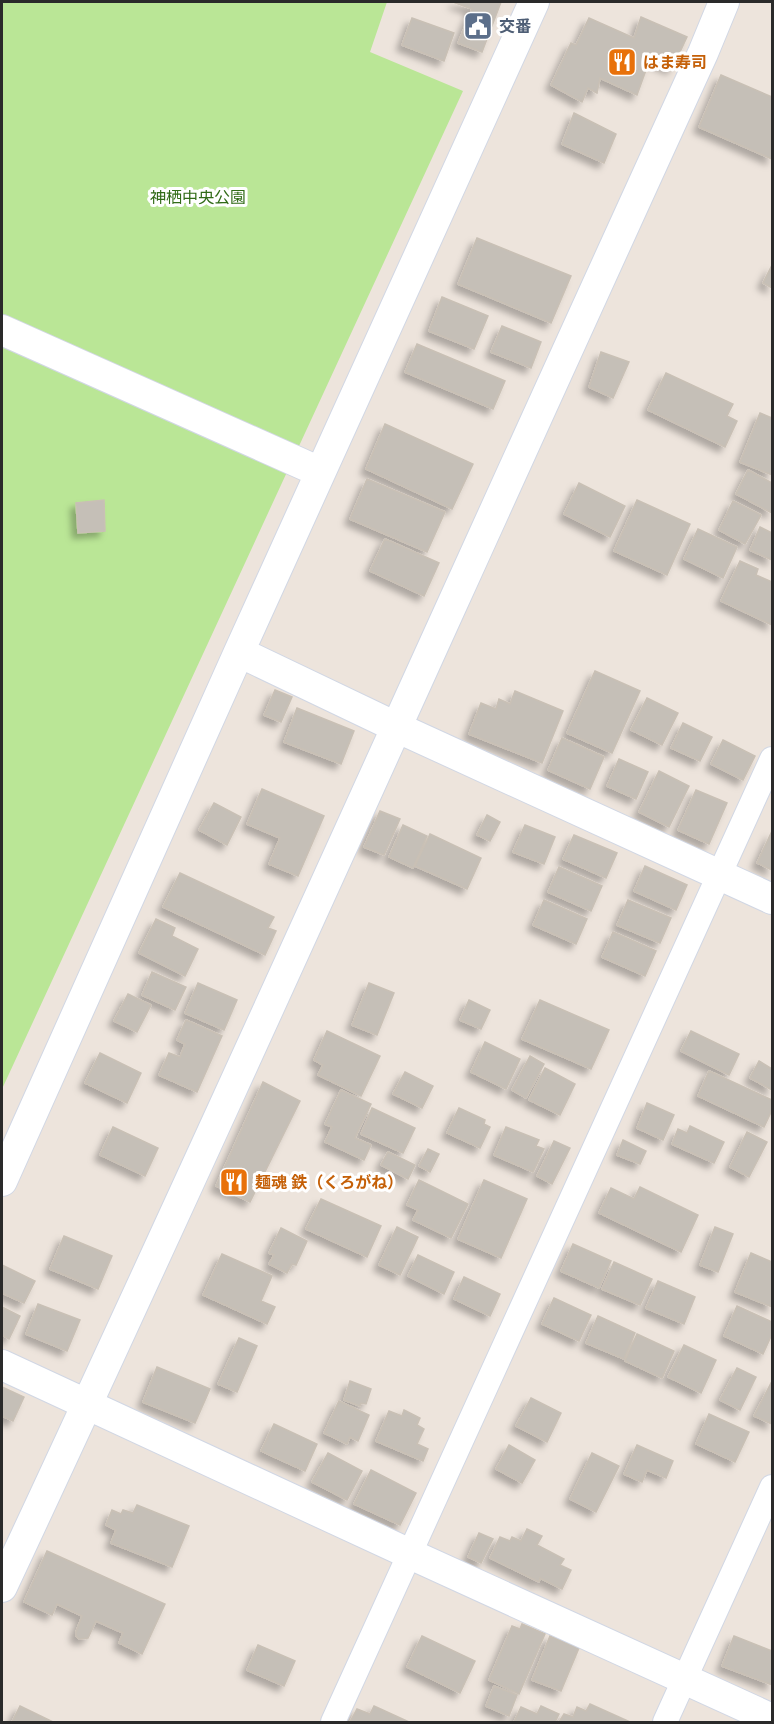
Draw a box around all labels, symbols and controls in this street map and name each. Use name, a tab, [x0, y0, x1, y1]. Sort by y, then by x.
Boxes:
public building icon: 交番	[462, 10, 494, 42]
place label: 交番	[499, 15, 531, 37]
restaurant icon: はま寿司	[606, 46, 638, 78]
place label: はま寿司	[643, 51, 707, 73]
park label: 神栖中央公園	[150, 186, 246, 208]
restaurant icon: 麺魂 鉄（くろがね）	[218, 1166, 250, 1198]
place label: 麺魂 鉄（くろがね）	[255, 1171, 403, 1193]

